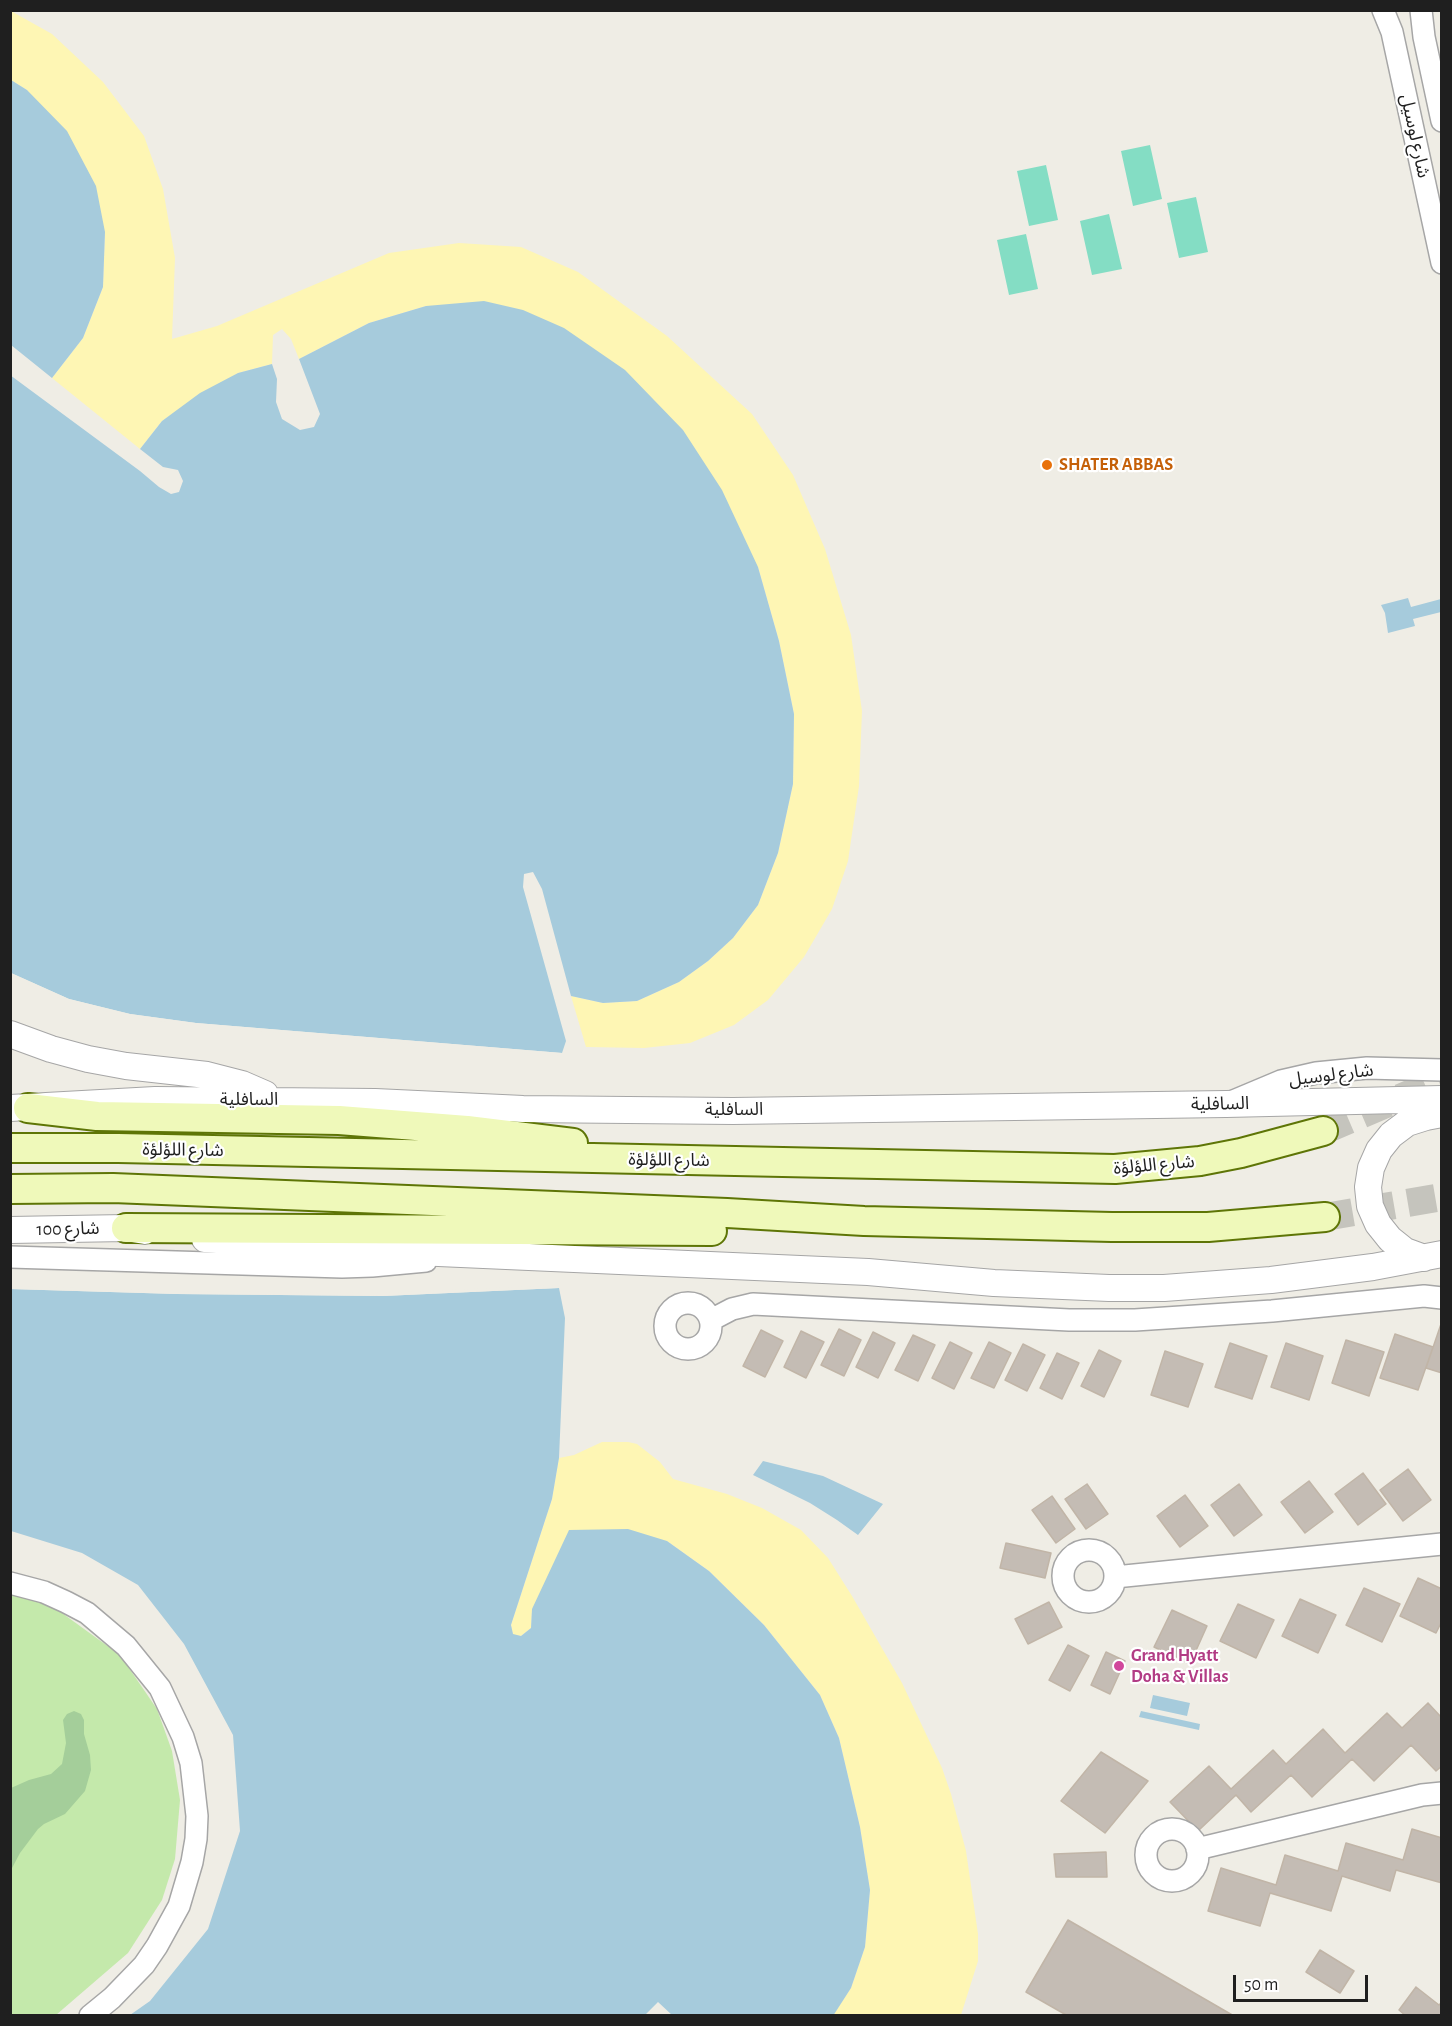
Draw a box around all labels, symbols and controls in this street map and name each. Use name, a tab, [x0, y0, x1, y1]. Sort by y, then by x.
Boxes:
street label: شارع لوسيل	[1396, 92, 1434, 180]
place label: SHATER ABBAS	[1059, 454, 1173, 476]
marker: SHATER ABBAS	[1040, 458, 1054, 472]
street label: شارع لوسيل	[1287, 1059, 1375, 1091]
street label: السافلية	[220, 1089, 278, 1111]
street label: السافلية	[1191, 1093, 1249, 1115]
street label: السافلية	[705, 1099, 763, 1121]
street label: شارع اللؤلؤة	[142, 1138, 224, 1162]
street label: شارع اللؤلؤة	[628, 1148, 710, 1172]
street label: شارع اللؤلؤة	[1113, 1151, 1195, 1179]
street label: شارع 100	[36, 1218, 100, 1240]
place label: Grand Hyatt Doha & Villas	[1131, 1645, 1228, 1688]
marker: Grand Hyatt Doha & Villas	[1112, 1659, 1126, 1673]
scale bar	[1236, 1963, 1371, 2001]
text: 50 m	[1244, 1976, 1278, 1994]

